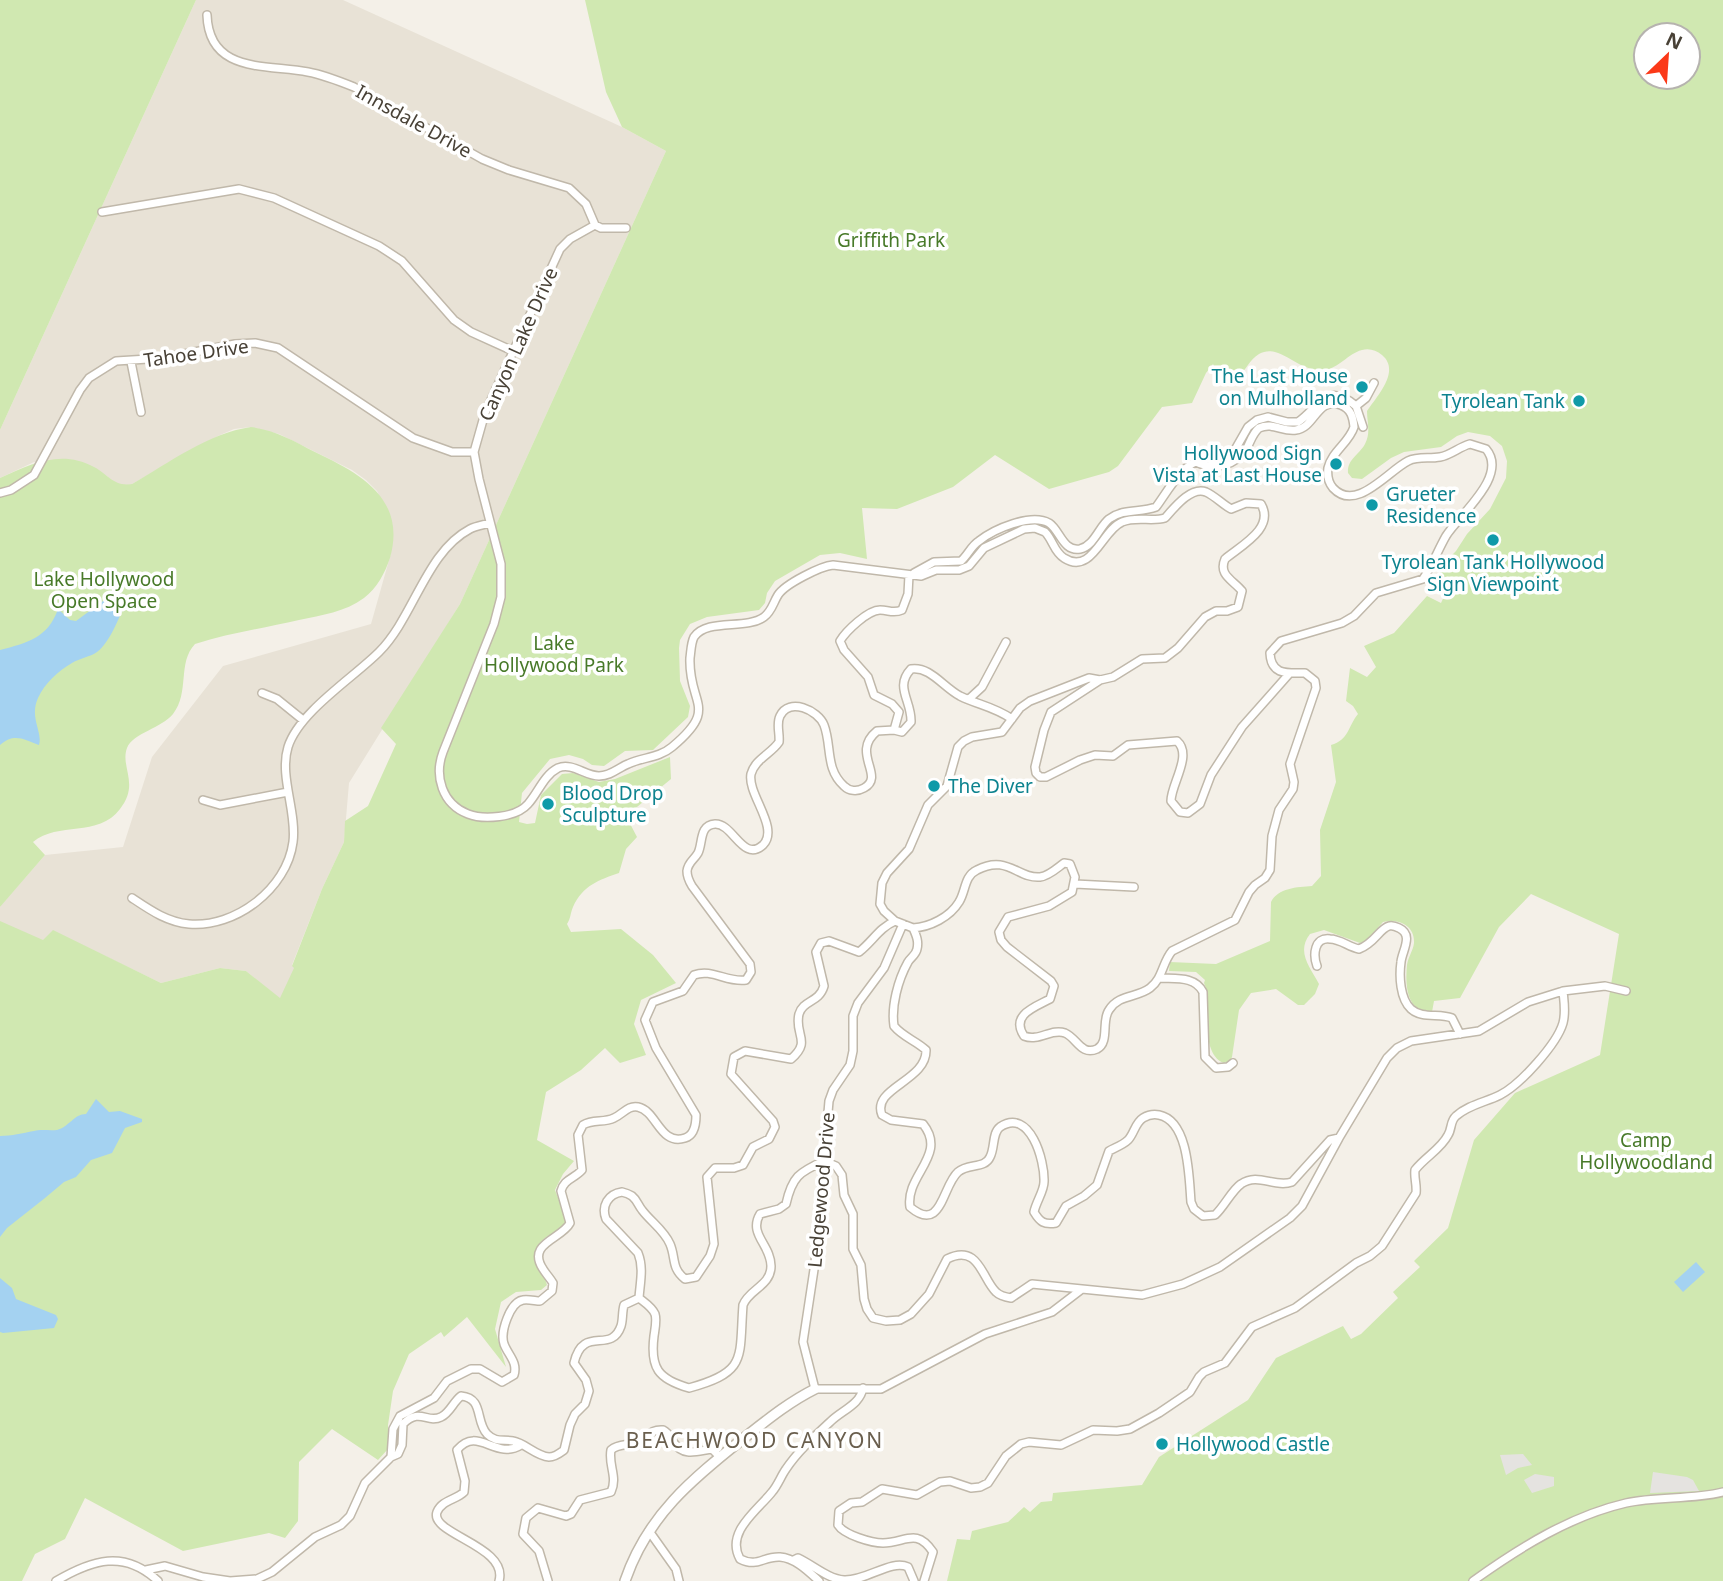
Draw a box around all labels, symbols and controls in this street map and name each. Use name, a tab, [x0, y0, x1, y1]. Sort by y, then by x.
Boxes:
north arrow	[1632, 21, 1702, 91]
text: N	[1662, 26, 1687, 56]
street label: Innsdale Drive	[351, 78, 477, 164]
park label: Griffith Park	[837, 227, 945, 253]
street label: Canyon Lake Drive	[472, 263, 564, 425]
street label: Tahoe Drive	[142, 333, 250, 373]
place label: The Last House on Mulholland	[1211, 363, 1348, 411]
marker: The Last House on Mulholland	[1354, 379, 1370, 395]
place label: Tyrolean Tank	[1442, 388, 1565, 414]
marker: Tyrolean Tank	[1571, 393, 1587, 409]
place label: Hollywood Sign Vista at Last House	[1153, 440, 1322, 488]
marker: Hollywood Sign Vista at Last House	[1328, 456, 1344, 472]
place label: Grueter Residence	[1386, 481, 1477, 529]
marker: Grueter Residence	[1364, 497, 1380, 513]
marker: Tyrolean Tank Hollywood Sign Viewpoint	[1485, 532, 1501, 548]
place label: Tyrolean Tank Hollywood Sign Viewpoint	[1381, 549, 1605, 597]
park label: Lake Hollywood Open Space	[33, 566, 175, 614]
park label: Lake Hollywood Park	[484, 630, 624, 678]
place label: The Diver	[948, 773, 1033, 799]
marker: The Diver	[926, 778, 942, 794]
place label: Blood Drop Sculpture	[562, 780, 663, 828]
marker: Blood Drop Sculpture	[540, 796, 556, 812]
street label: Ledgewood Drive	[801, 1111, 841, 1269]
park label: Camp Hollywoodland	[1579, 1127, 1713, 1175]
district label: BEACHWOOD CANYON	[626, 1426, 884, 1454]
place label: Hollywood Castle	[1176, 1431, 1330, 1457]
marker: Hollywood Castle	[1154, 1436, 1170, 1452]

